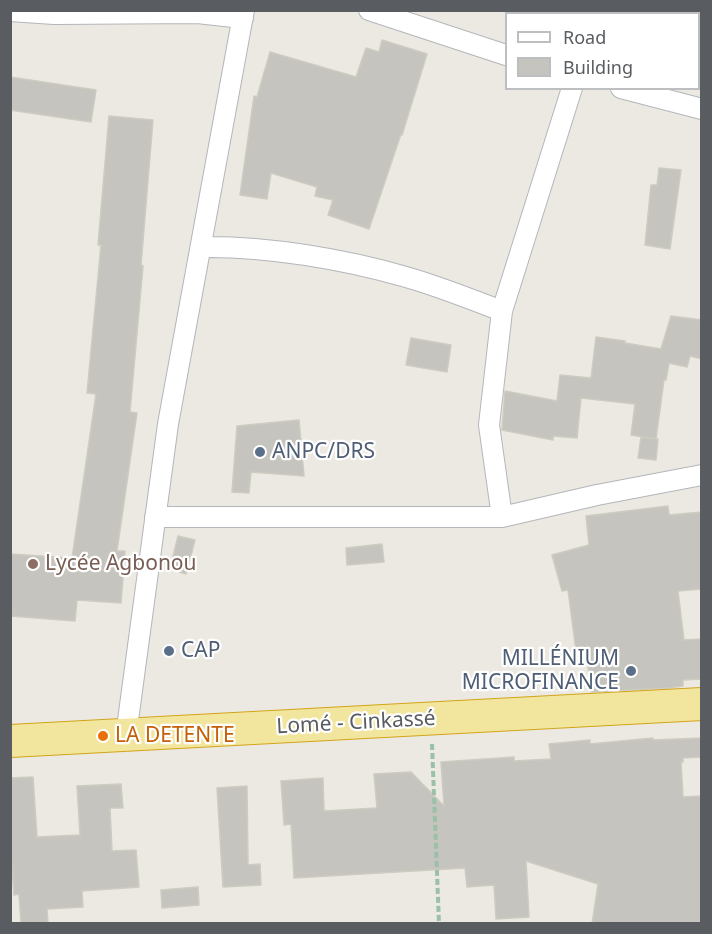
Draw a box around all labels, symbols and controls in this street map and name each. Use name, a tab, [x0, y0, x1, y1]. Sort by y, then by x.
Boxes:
legend	[505, 12, 700, 90]
text: Road	[563, 25, 606, 49]
text: Building	[563, 55, 633, 79]
place label: ANPC/DRS	[272, 439, 375, 465]
marker: ANPC/DRS	[253, 445, 267, 459]
place label: Lycée Agbonou	[45, 551, 197, 577]
marker: Lycée Agbonou	[26, 557, 40, 571]
place label: CAP	[181, 638, 220, 664]
marker: CAP	[162, 644, 176, 658]
place label: MILLÉNIUM MICROFINANCE	[462, 646, 619, 696]
marker: MILLÉNIUM MICROFINANCE	[624, 664, 638, 678]
street label: Lomé - Cinkassé	[276, 706, 436, 740]
place label: LA DETENTE	[115, 723, 235, 749]
marker: LA DETENTE	[96, 729, 110, 743]

